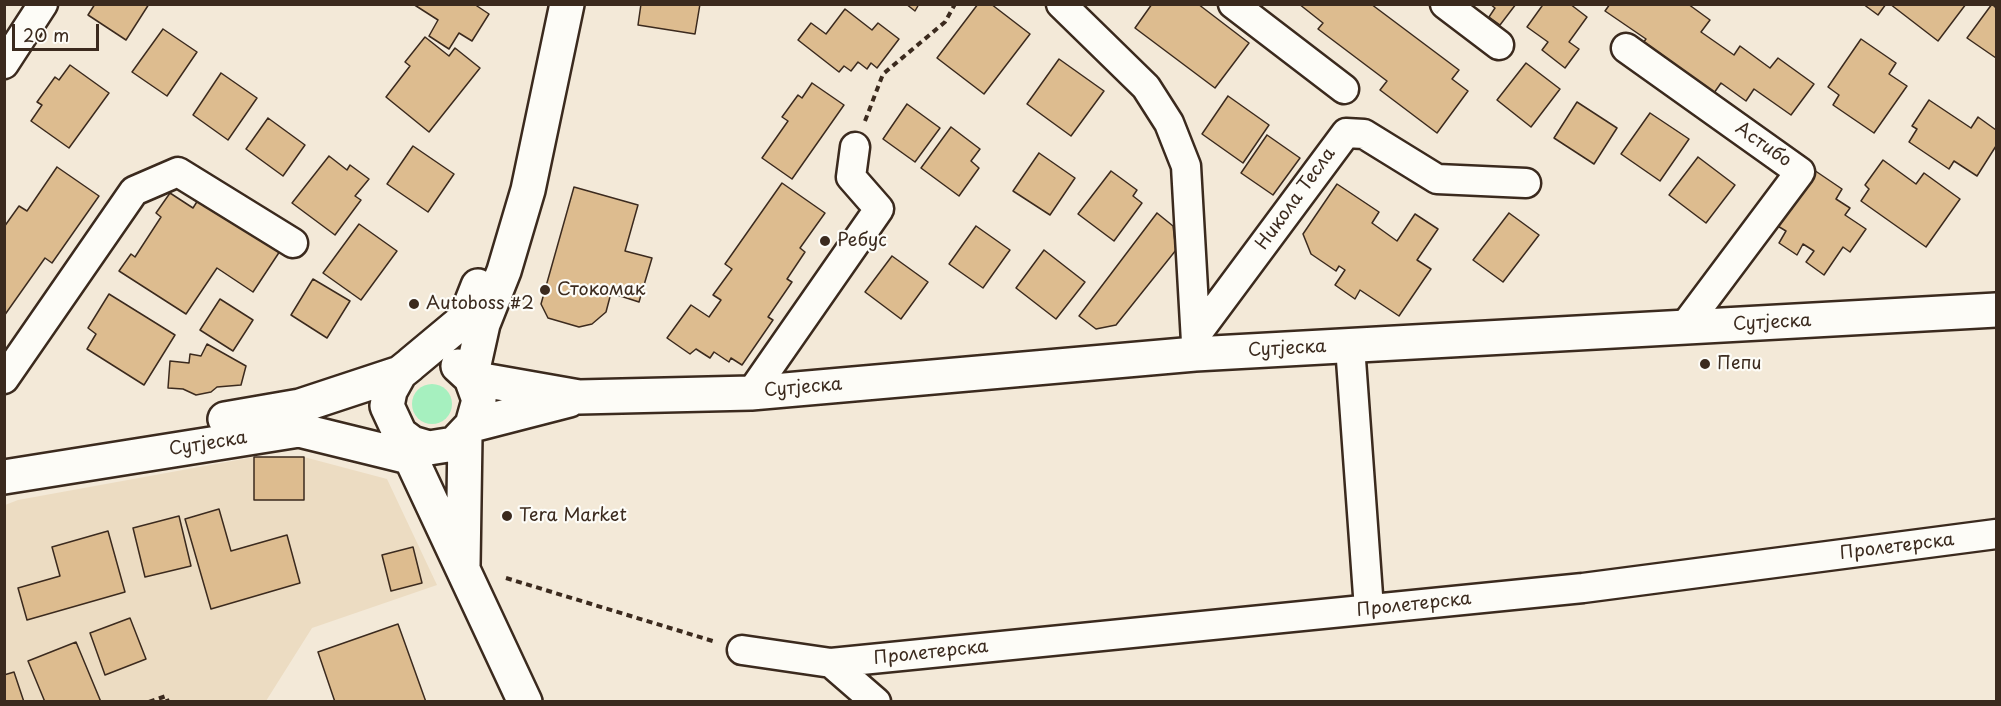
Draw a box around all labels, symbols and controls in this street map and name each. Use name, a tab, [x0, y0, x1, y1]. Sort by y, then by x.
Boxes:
scale bar	[15, 12, 102, 50]
text: 20 m	[23, 21, 69, 48]
street label: Астибо	[1731, 118, 1795, 172]
street label: Никола Тесла	[1252, 144, 1340, 254]
place label: Ребус	[837, 230, 887, 252]
marker: Ребус	[818, 234, 832, 248]
place label: Стокомак	[557, 279, 645, 301]
marker: Стокомак	[538, 283, 552, 297]
place label: Autoboss #2	[426, 293, 534, 315]
marker: Autoboss #2	[407, 297, 421, 311]
street label: Сутјеска	[1732, 310, 1812, 336]
street label: Сутјеска	[1247, 336, 1327, 362]
place label: Пепи	[1717, 353, 1761, 375]
marker: Пепи	[1698, 357, 1712, 371]
street label: Сутјеска	[763, 374, 843, 402]
street label: Сутјеска	[168, 427, 248, 461]
place label: Tera Market	[519, 505, 627, 527]
marker: Tera Market	[500, 509, 514, 523]
street label: Пролетерска	[1839, 529, 1955, 565]
street label: Пролетерска	[1356, 588, 1472, 622]
street label: Пролетерска	[873, 636, 989, 670]

